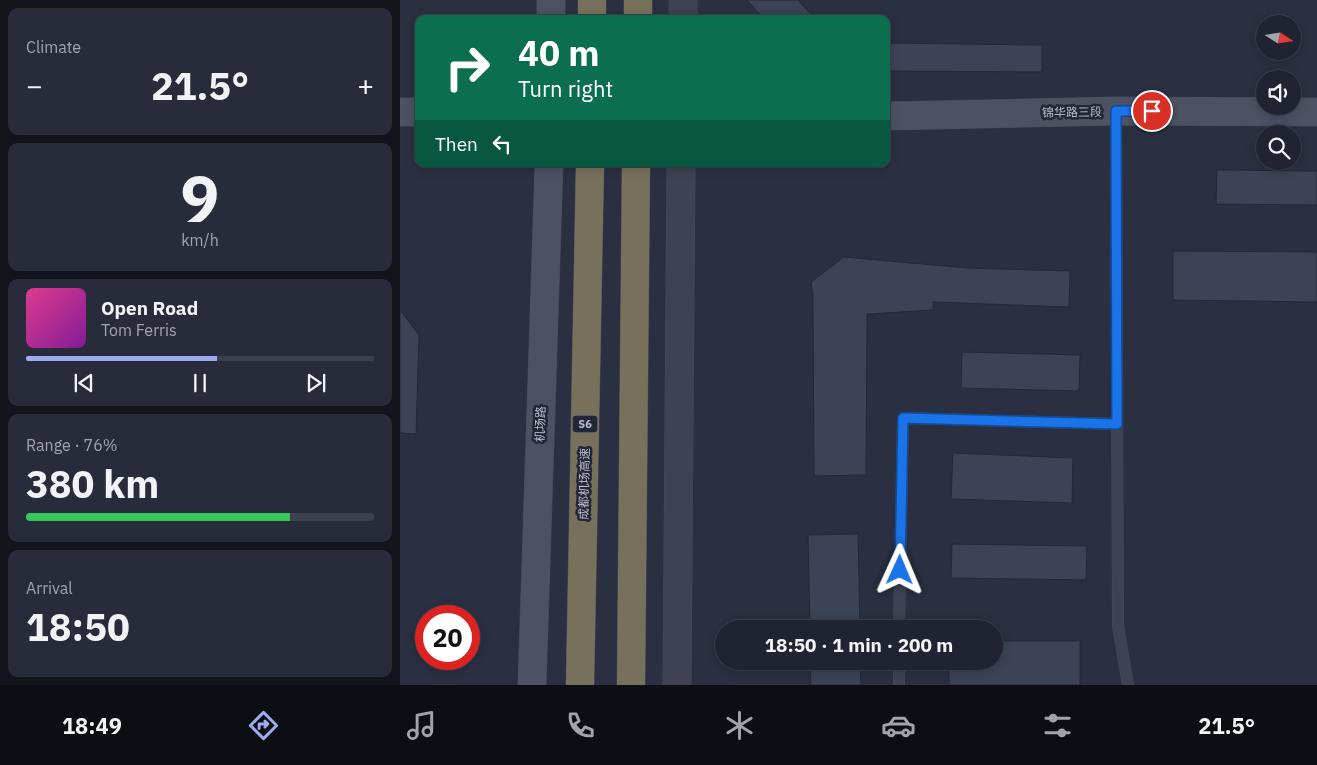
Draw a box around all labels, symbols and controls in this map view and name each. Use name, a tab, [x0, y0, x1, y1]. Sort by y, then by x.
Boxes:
north arrow	[1256, 15, 1301, 60]
map controls	[1256, 15, 1301, 170]
text: 40 m	[518, 30, 600, 76]
icon: right	[435, 35, 500, 100]
text: Climate	[26, 37, 81, 57]
text: 21.5°	[151, 61, 249, 110]
text: −	[26, 67, 43, 104]
text: +	[357, 67, 374, 104]
button: sound	[1256, 70, 1301, 115]
text: Turn right	[518, 74, 613, 103]
pin	[1131, 90, 1173, 132]
icon: arrive	[1138, 97, 1166, 125]
street label: 锦华路三段	[1042, 104, 1102, 120]
button: search	[1256, 125, 1301, 170]
icon: left	[488, 130, 516, 158]
text: Then	[435, 132, 478, 156]
text: 9	[180, 155, 220, 240]
text: km/h	[181, 230, 219, 250]
text: Open Road	[101, 296, 198, 320]
text: Tom Ferris	[101, 320, 177, 340]
icon: previous	[70, 369, 98, 397]
icon: pause	[186, 369, 214, 397]
icon: next	[302, 369, 330, 397]
street label: 机场路	[532, 406, 548, 442]
road number: S6	[572, 416, 598, 432]
text: Range · 76%	[26, 435, 118, 455]
street label: 成都机场高速	[576, 448, 592, 520]
text: 380 km	[26, 459, 159, 508]
position arrow	[873, 543, 925, 595]
text: Arrival	[26, 578, 73, 598]
text: 18:50	[26, 602, 130, 651]
speed limit sign: 20	[415, 605, 480, 670]
text: 18:50 · 1 min · 200 m	[765, 633, 953, 657]
icon: directions	[246, 708, 281, 743]
icon: music	[404, 708, 439, 743]
icon: phone	[563, 708, 598, 743]
icon: climate	[722, 708, 757, 743]
icon: car	[881, 708, 916, 743]
icon: filters	[1040, 708, 1075, 743]
text: 18:49	[62, 711, 122, 740]
text: 21.5°	[1198, 711, 1255, 740]

